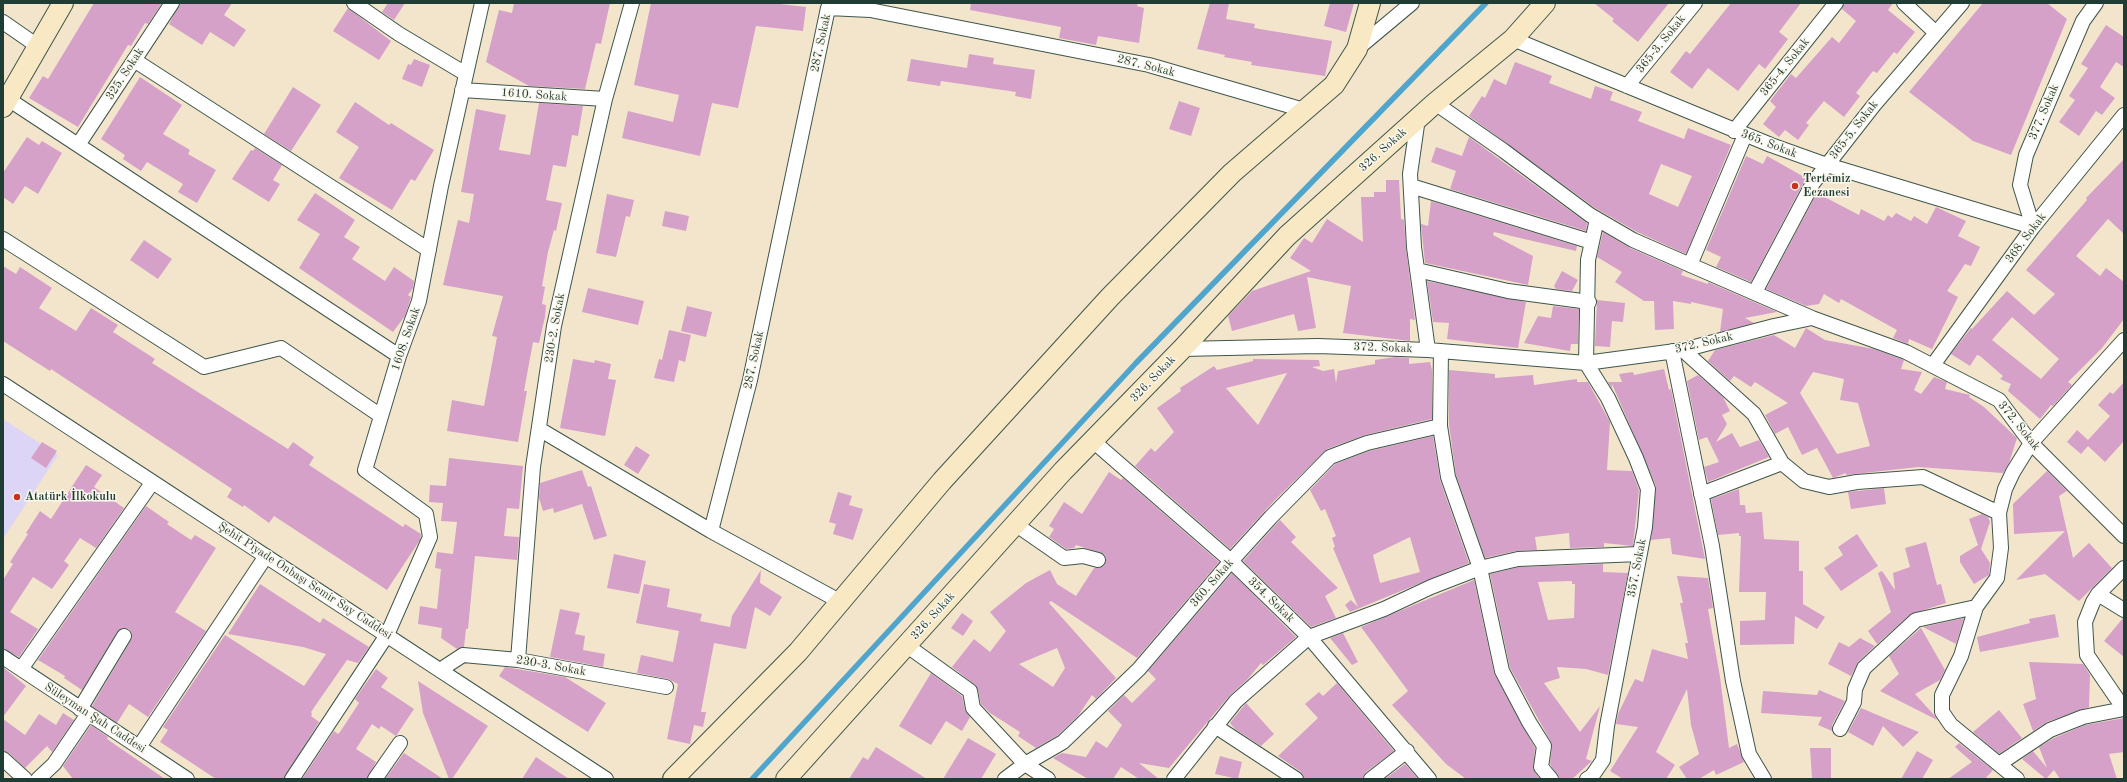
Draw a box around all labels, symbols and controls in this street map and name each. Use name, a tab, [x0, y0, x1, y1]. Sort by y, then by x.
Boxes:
street label: 287. Sokak	[808, 12, 834, 74]
street label: 365-3. Sokak	[1633, 12, 1689, 76]
street label: 365-4. Sokak	[1757, 35, 1813, 99]
street label: 325. Sokak	[103, 45, 147, 103]
street label: 287. Sokak	[1115, 52, 1177, 80]
street label: 377. Sokak	[2026, 82, 2062, 142]
street label: 1610. Sokak	[500, 86, 568, 104]
street label: 365-5. Sokak	[1827, 98, 1881, 162]
street label: 326. Sokak	[1356, 125, 1410, 175]
street label: 365. Sokak	[1739, 127, 1799, 161]
place label: Tertemiz Eczanesi	[1803, 172, 1850, 200]
marker: Tertemiz Eczanesi	[1790, 181, 1800, 191]
street label: 368. Sokak	[2002, 210, 2050, 266]
street label: 230-2. Sokak	[542, 292, 568, 364]
street label: 1608. Sokak	[388, 305, 424, 373]
street label: 287. Sokak	[741, 329, 767, 391]
street label: 372. Sokak	[1673, 329, 1735, 357]
street label: 372. Sokak	[1353, 340, 1413, 356]
street label: 326. Sokak	[1127, 353, 1179, 405]
street label: 372. Sokak	[1995, 398, 2043, 454]
place label: Atatürk İlkokulu	[25, 490, 116, 504]
marker: Atatürk İlkokulu	[12, 492, 22, 502]
street label: Şehit Piyade Onbaşı Semir Say Caddesi	[215, 519, 395, 643]
street label: 357. Sokak	[1624, 537, 1650, 599]
street label: 360. Sokak	[1187, 556, 1237, 610]
street label: 354. Sokak	[1245, 574, 1297, 626]
street label: 326. Sokak	[908, 589, 958, 643]
street label: 230-3. Sokak	[515, 653, 587, 679]
street label: Süleyman Şah Caddesi	[42, 680, 148, 756]

